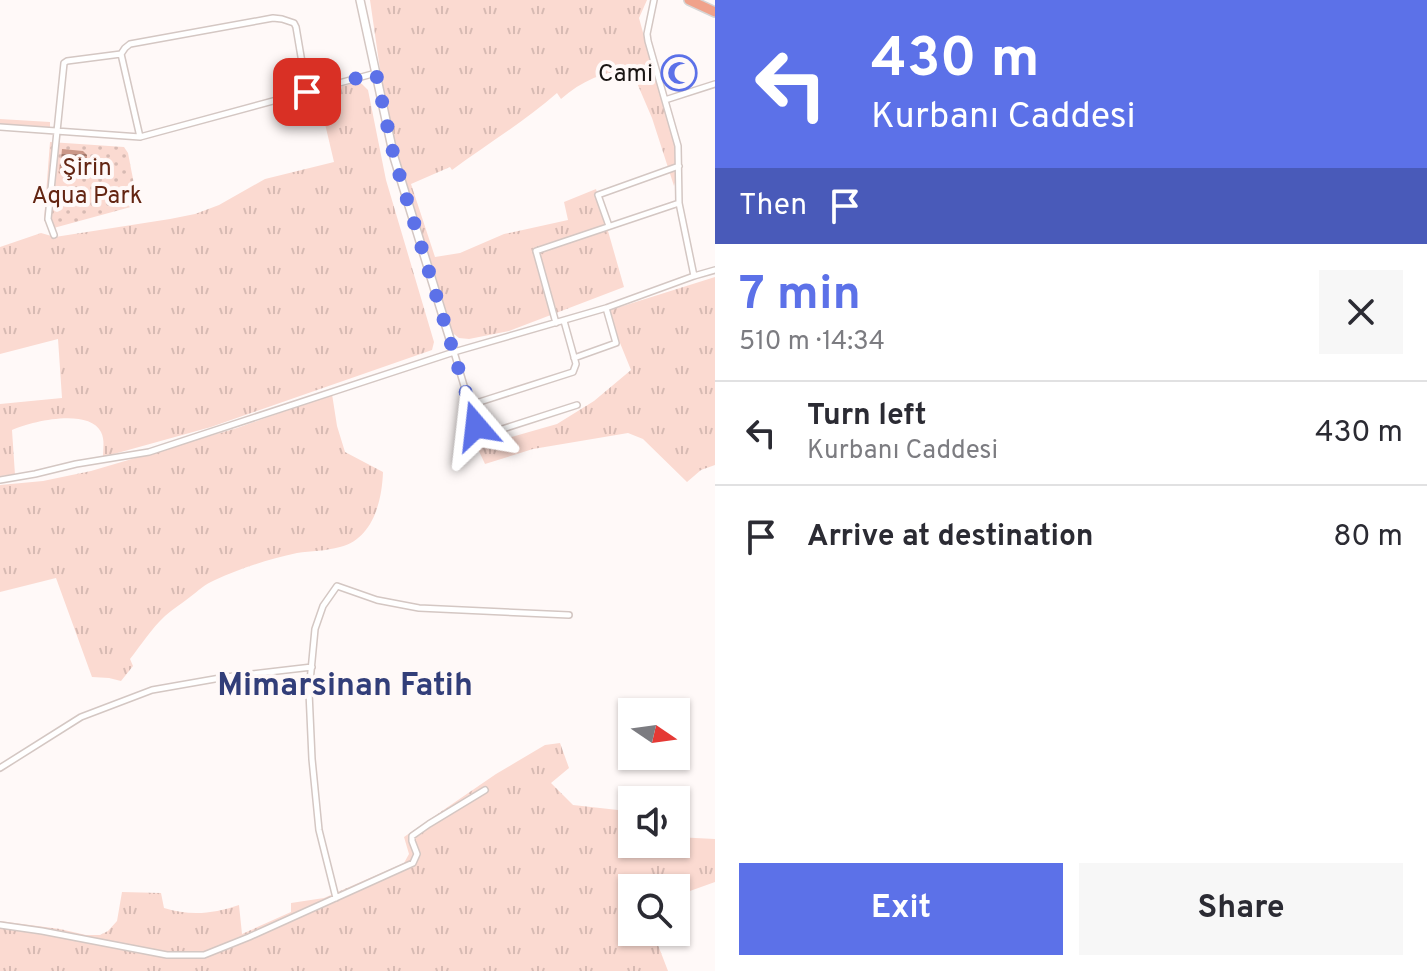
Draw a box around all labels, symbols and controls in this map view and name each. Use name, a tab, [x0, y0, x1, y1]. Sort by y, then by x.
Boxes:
text: 430 m	[871, 26, 1040, 96]
icon: left	[739, 32, 843, 136]
mosque icon: Cami	[660, 54, 698, 92]
pin	[273, 58, 341, 126]
place label: Cami	[598, 60, 653, 90]
icon: arrive	[285, 70, 329, 114]
text: Kurbanı Caddesi	[871, 95, 1136, 141]
park label: Şirin Aqua Park	[31, 154, 143, 212]
icon: arrive	[823, 184, 867, 228]
text: Then	[739, 188, 807, 225]
text: 7 min	[739, 266, 861, 326]
button: close	[1319, 270, 1403, 354]
text: 510 m · 14:34	[739, 326, 885, 359]
position arrow	[434, 384, 518, 468]
text: Turn left	[807, 398, 927, 435]
icon: left	[739, 411, 783, 455]
text: 430 m	[1315, 415, 1403, 452]
text: Kurbanı Caddesi	[807, 435, 998, 468]
icon: arrive	[739, 515, 783, 559]
text: Arrive at destination	[807, 519, 1093, 556]
text: 80 m	[1333, 519, 1403, 556]
district label: Mimarsinan Fatih	[217, 667, 473, 707]
north arrow	[618, 698, 690, 770]
map controls	[618, 698, 690, 946]
button: sound	[618, 786, 690, 858]
button: Exit	[739, 863, 1063, 955]
button: Share	[1079, 863, 1403, 955]
button: search	[618, 874, 690, 946]

